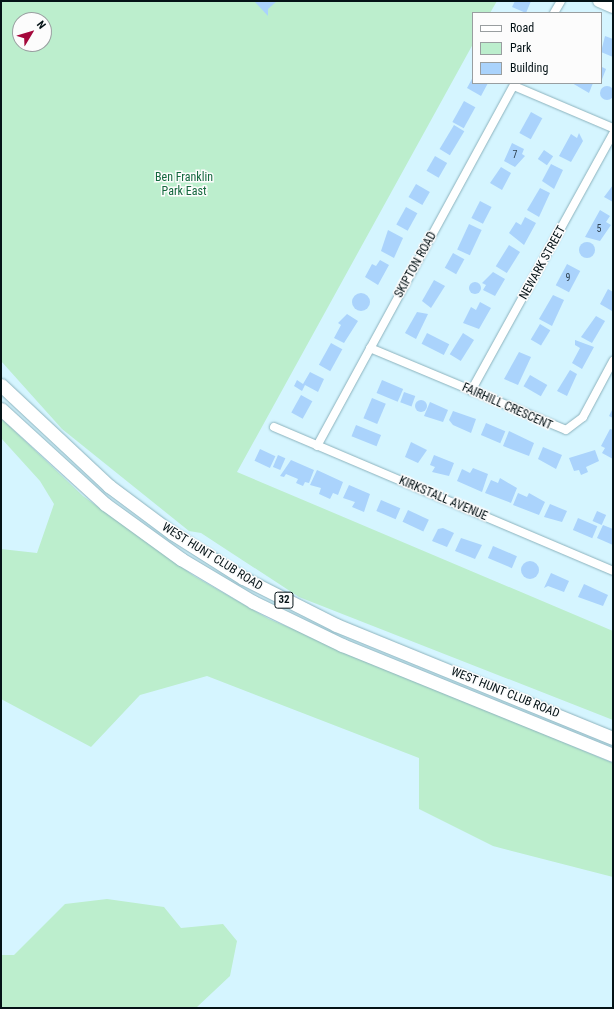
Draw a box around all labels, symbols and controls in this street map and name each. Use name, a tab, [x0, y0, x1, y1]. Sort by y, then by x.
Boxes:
north arrow	[12, 12, 52, 52]
legend	[472, 12, 602, 84]
text: N	[34, 18, 48, 32]
text: Road	[510, 21, 534, 35]
text: Park	[510, 41, 531, 55]
text: Building	[510, 61, 548, 75]
house number: 7	[513, 149, 517, 161]
park label: Ben Franklin Park East	[155, 171, 213, 199]
house number: 5	[597, 223, 601, 235]
street label: NEWARK STREET	[517, 224, 569, 302]
street label: SKIPTON ROAD	[392, 230, 440, 300]
house number: 9	[566, 272, 570, 284]
street label: FAIRHILL CRESCENT	[460, 381, 554, 433]
street label: KIRKSTALL AVENUE	[397, 474, 489, 524]
street label: WEST HUNT CLUB ROAD	[159, 520, 265, 594]
road number: 32	[274, 591, 294, 609]
street label: WEST HUNT CLUB ROAD	[448, 665, 562, 721]

